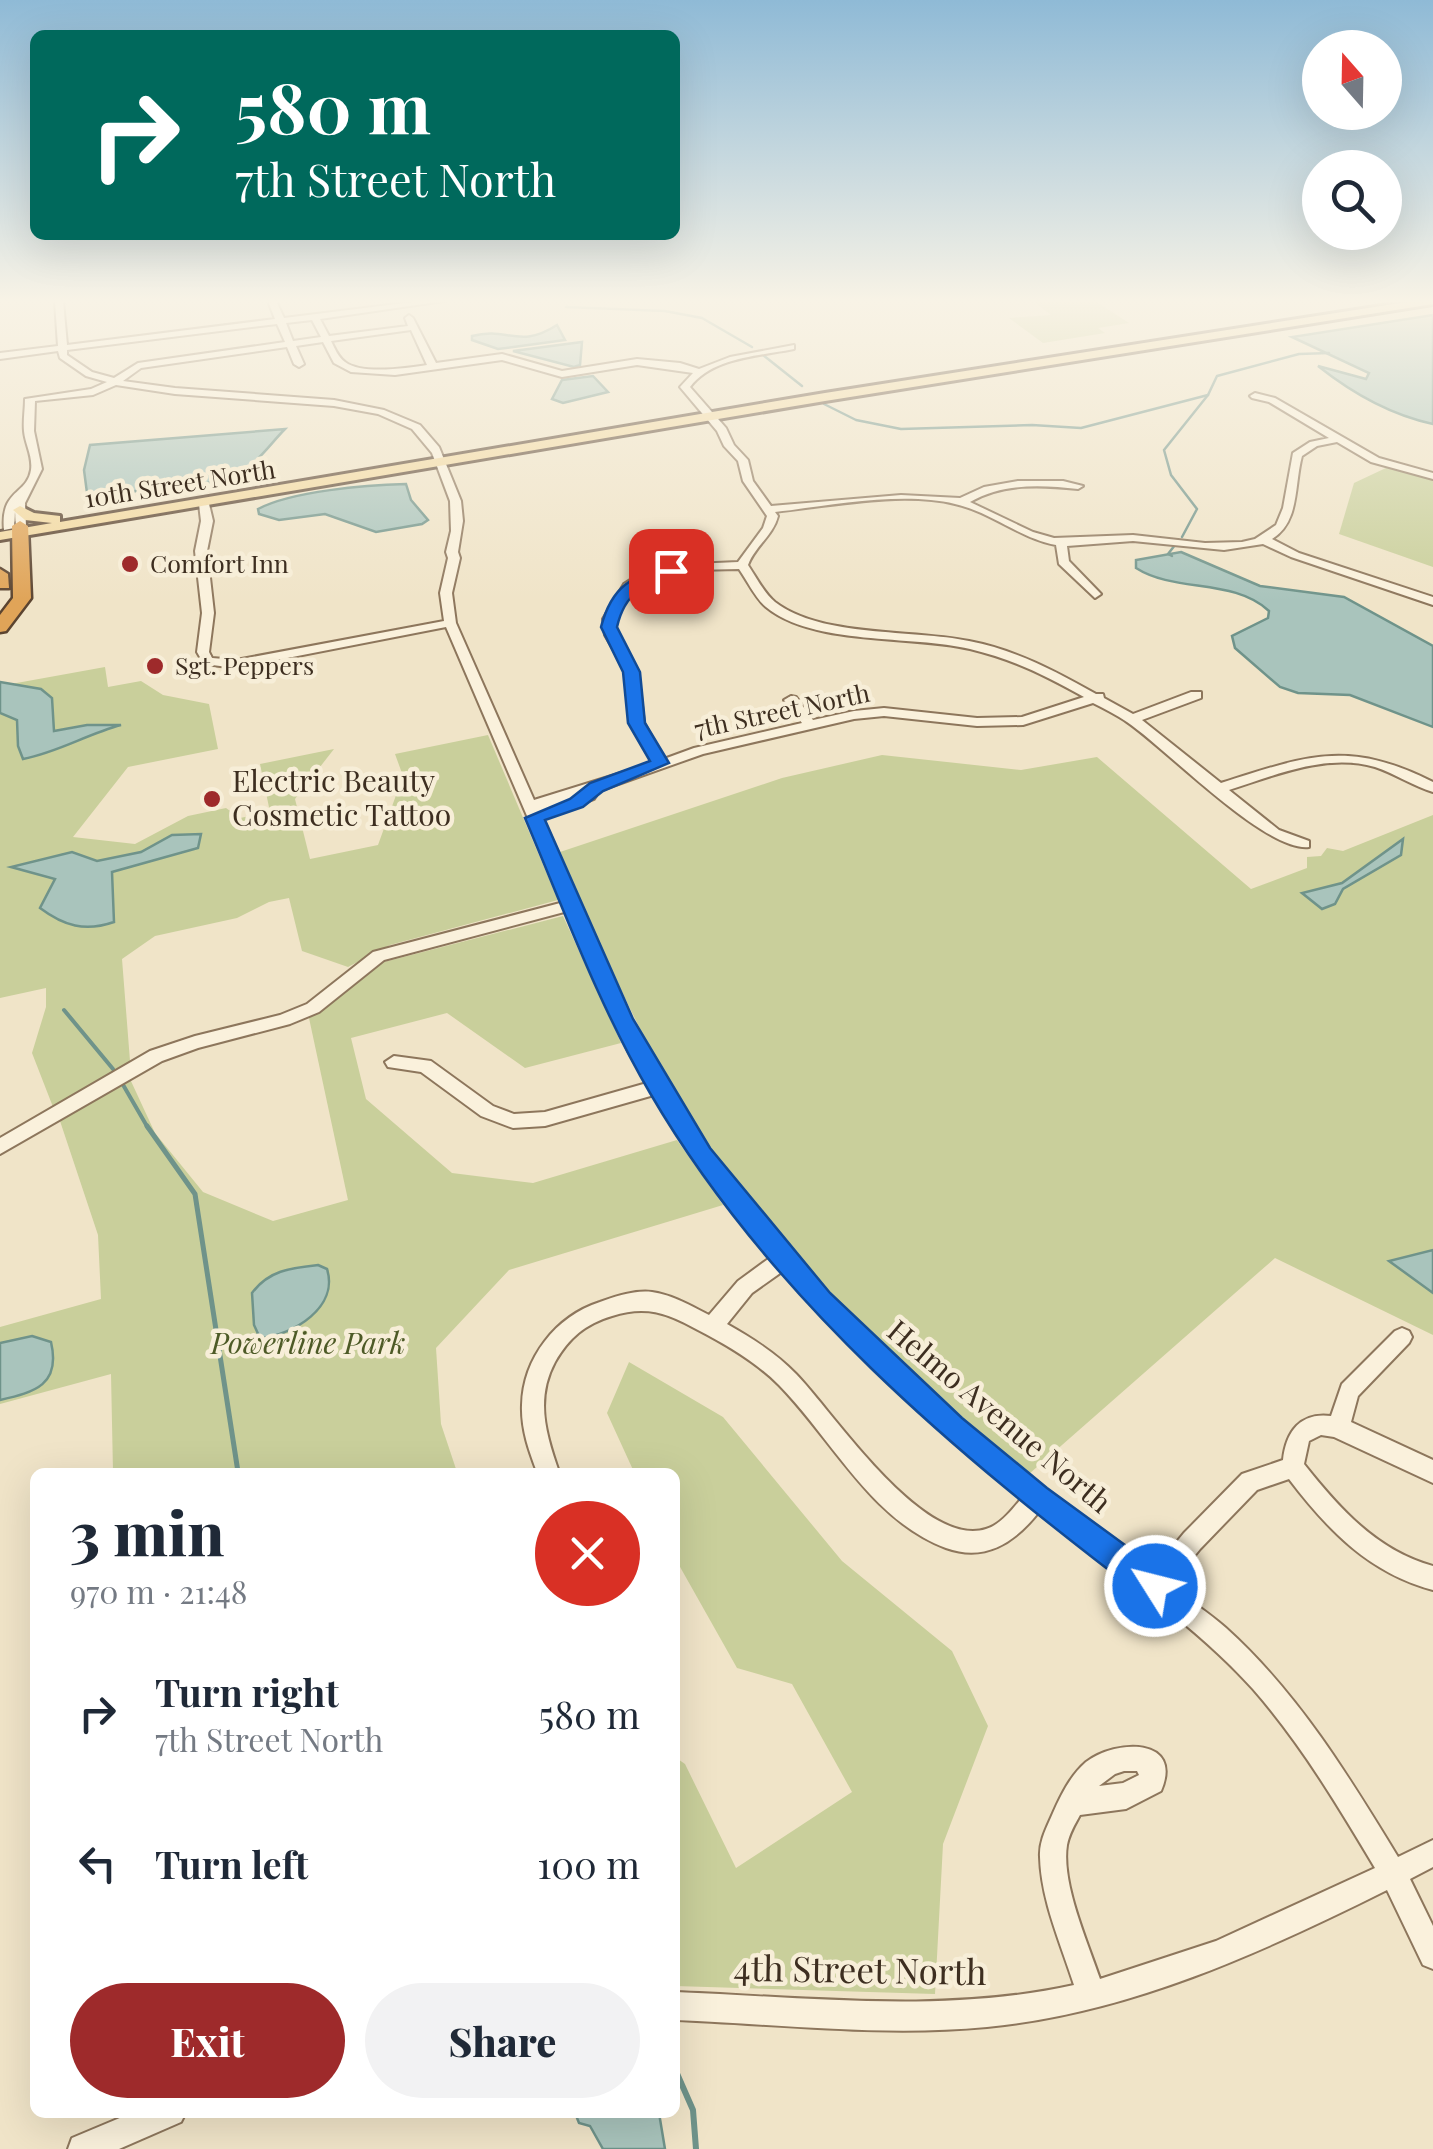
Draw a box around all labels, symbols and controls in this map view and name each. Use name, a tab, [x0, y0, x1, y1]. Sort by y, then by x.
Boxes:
north arrow	[1302, 30, 1402, 130]
map controls	[1302, 30, 1402, 250]
text: 580 m	[235, 58, 431, 152]
icon: right	[70, 70, 200, 200]
text: 7th Street North	[235, 148, 556, 208]
button: search	[1302, 150, 1402, 250]
street label: 10th Street North	[82, 451, 278, 514]
pin	[629, 529, 714, 614]
icon: arrive	[644, 544, 699, 599]
place label: Comfort Inn	[150, 546, 289, 579]
marker: Comfort Inn	[119, 553, 141, 575]
place label: Sgt. Peppers	[175, 648, 314, 681]
marker: Sgt. Peppers	[144, 655, 166, 677]
street label: 7th Street North	[691, 675, 873, 744]
place label: Electric Beauty Cosmetic Tattoo	[232, 760, 451, 834]
marker: Electric Beauty Cosmetic Tattoo	[201, 788, 223, 810]
street label: Helmo Avenue North	[880, 1310, 1121, 1521]
park label: Powerline Park	[210, 1322, 405, 1362]
text: 3 min	[70, 1491, 224, 1571]
button: close	[535, 1501, 640, 1606]
position arrow	[1103, 1534, 1207, 1638]
text: 970 m · 21:48	[70, 1569, 247, 1612]
text: Turn right	[155, 1666, 339, 1717]
icon: right	[70, 1686, 125, 1741]
text: 580 m	[538, 1688, 640, 1739]
text: 7th Street North	[155, 1717, 383, 1760]
icon: left	[70, 1836, 125, 1891]
text: Turn left	[155, 1838, 308, 1889]
text: 100 m	[537, 1838, 640, 1889]
street label: 4th Street North	[733, 1943, 987, 1994]
button: Exit	[70, 1983, 345, 2098]
button: Share	[365, 1983, 640, 2098]

